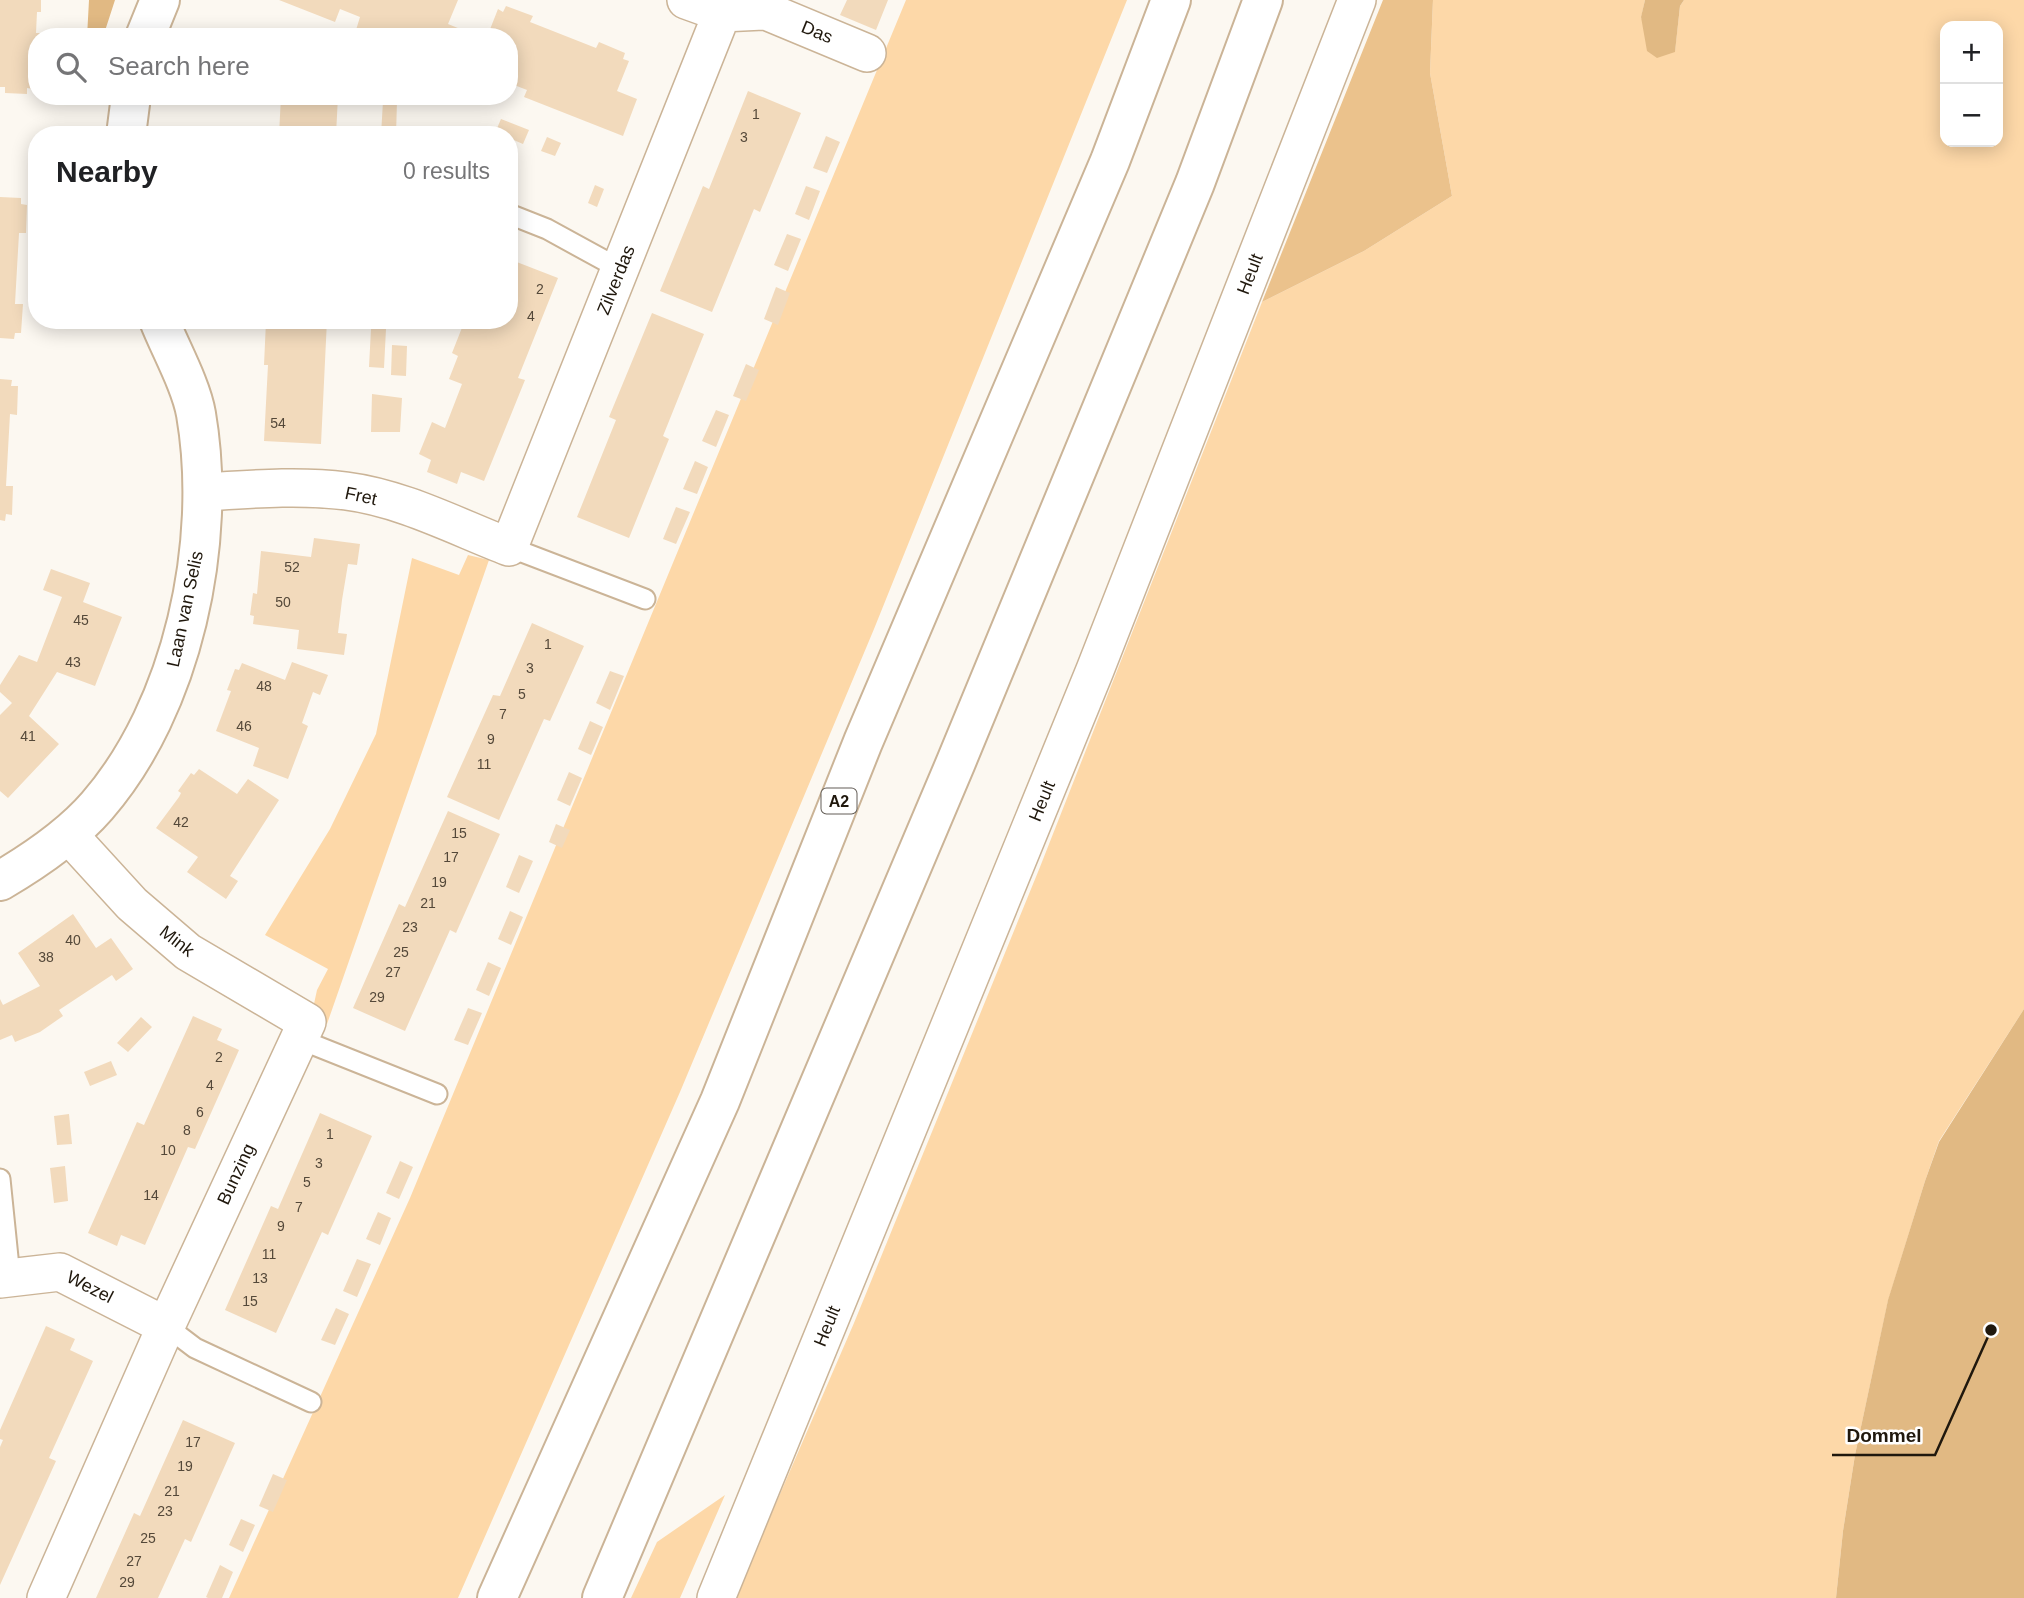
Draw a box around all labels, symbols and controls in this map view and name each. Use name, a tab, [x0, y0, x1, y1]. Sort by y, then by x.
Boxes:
street label: Das	[798, 17, 836, 47]
map controls	[1940, 21, 2003, 147]
button: +	[1940, 21, 2003, 84]
search box	[28, 28, 518, 105]
icon: search	[52, 48, 90, 86]
text: Search here	[108, 51, 250, 81]
button: −	[1940, 84, 2003, 147]
house number: 1	[752, 106, 760, 122]
house number: 3	[740, 129, 748, 145]
text: Nearby	[56, 155, 158, 188]
text: 0 results	[403, 158, 490, 184]
street label: Zilverdas	[593, 242, 639, 318]
street label: Heult	[1233, 251, 1267, 297]
house number: 2	[536, 281, 544, 297]
house number: 4	[527, 308, 535, 324]
house number: 54	[270, 415, 286, 431]
street label: Fret	[343, 483, 379, 509]
street label: Laan van Selis	[163, 549, 207, 669]
house number: 52	[284, 559, 300, 575]
house number: 50	[275, 594, 291, 610]
house number: 45	[73, 612, 89, 628]
house number: 1	[544, 636, 552, 652]
house number: 43	[65, 654, 81, 670]
house number: 3	[526, 660, 534, 676]
house number: 48	[256, 678, 272, 694]
house number: 5	[518, 686, 526, 702]
house number: 7	[499, 706, 507, 722]
house number: 46	[236, 718, 252, 734]
house number: 41	[20, 728, 36, 744]
house number: 9	[487, 731, 495, 747]
house number: 11	[477, 756, 491, 772]
street label: Heult	[1025, 778, 1059, 824]
road number: A2	[822, 788, 856, 814]
house number: 42	[173, 814, 189, 830]
house number: 15	[451, 825, 467, 841]
house number: 17	[443, 849, 459, 865]
house number: 19	[431, 874, 447, 890]
house number: 21	[420, 895, 436, 911]
house number: 23	[402, 919, 418, 935]
street label: Mink	[156, 921, 199, 961]
house number: 40	[65, 932, 81, 948]
house number: 25	[393, 944, 409, 960]
house number: 38	[38, 949, 54, 965]
house number: 27	[385, 964, 401, 980]
house number: 29	[369, 989, 385, 1005]
house number: 2	[215, 1049, 223, 1065]
house number: 4	[206, 1077, 214, 1093]
house number: 6	[196, 1104, 204, 1120]
house number: 8	[183, 1122, 191, 1138]
house number: 1	[326, 1126, 334, 1142]
street label: Bunzing	[213, 1140, 259, 1208]
house number: 10	[160, 1142, 176, 1158]
house number: 3	[315, 1155, 323, 1171]
house number: 5	[303, 1174, 311, 1190]
house number: 14	[143, 1187, 159, 1203]
house number: 7	[295, 1199, 303, 1215]
house number: 9	[277, 1218, 285, 1234]
house number: 11	[262, 1246, 276, 1262]
street label: Wezel	[63, 1267, 117, 1307]
house number: 13	[252, 1270, 268, 1286]
house number: 15	[242, 1293, 258, 1309]
street label: Heult	[810, 1303, 844, 1349]
callout: Dommel	[1832, 1415, 1935, 1455]
text: Dommel	[1847, 1425, 1921, 1446]
house number: 17	[185, 1434, 201, 1450]
house number: 19	[177, 1458, 193, 1474]
house number: 21	[164, 1483, 180, 1499]
house number: 23	[157, 1503, 173, 1519]
house number: 25	[140, 1530, 156, 1546]
house number: 27	[126, 1553, 142, 1569]
house number: 29	[119, 1574, 135, 1590]

